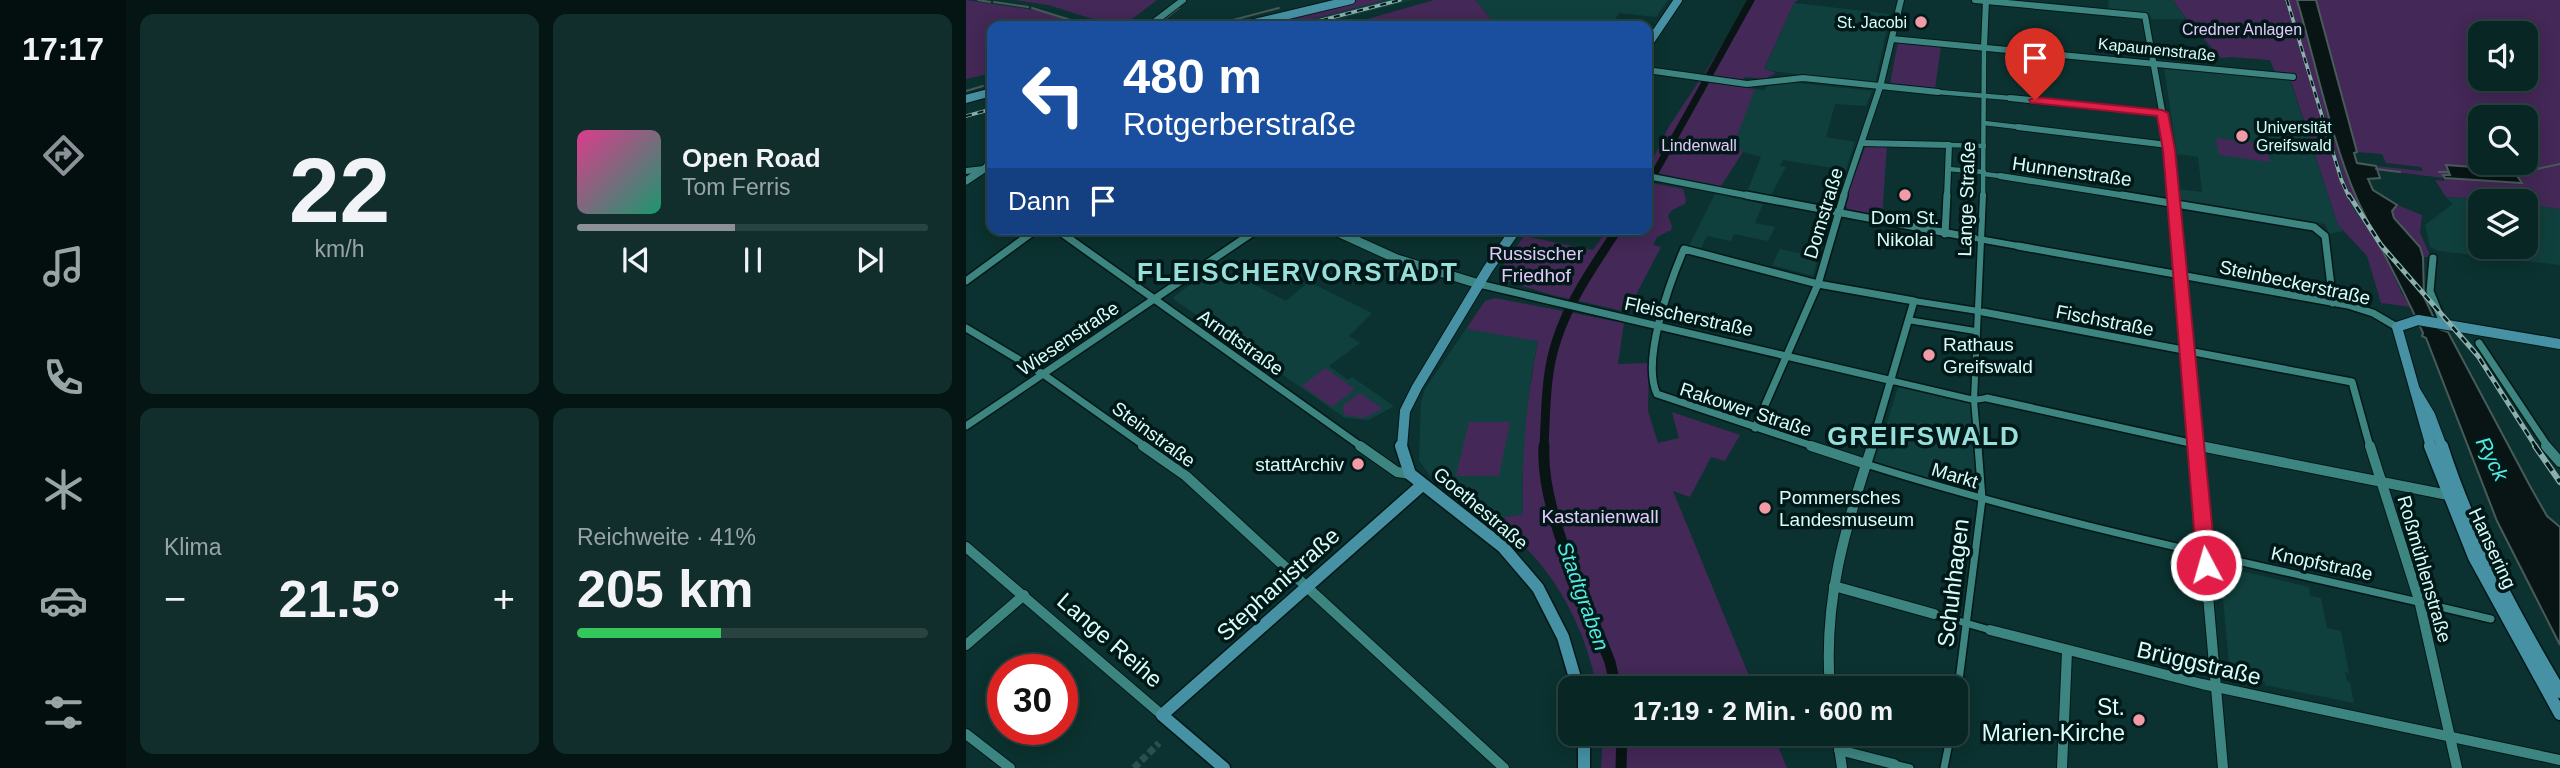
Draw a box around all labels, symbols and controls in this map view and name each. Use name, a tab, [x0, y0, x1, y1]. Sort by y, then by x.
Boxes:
place label: St. Jacobi	[1837, 14, 1907, 31]
marker: St. Jacobi	[1913, 14, 1929, 30]
park label: Credner Anlagen	[2182, 21, 2302, 38]
map controls	[2468, 21, 2538, 259]
button: sound	[2468, 21, 2538, 91]
pin	[2005, 28, 2065, 100]
text: 17:17	[22, 31, 104, 67]
street label: Kapaunenstraße	[2097, 35, 2217, 64]
icon: arrive	[2016, 39, 2054, 77]
icon: left	[1008, 49, 1099, 140]
text: 480 m	[1123, 49, 1262, 103]
button: search	[2468, 105, 2538, 175]
text: Rotgerberstraße	[1123, 106, 1356, 142]
place label: Universität Greifswald	[2256, 119, 2332, 154]
marker: Universität Greifswald	[2234, 128, 2250, 144]
icon: directions	[39, 131, 88, 180]
park label: Lindenwall	[1661, 137, 1737, 154]
text: 22	[289, 140, 390, 241]
street label: Lange Straße	[1954, 141, 1979, 257]
text: Open Road	[682, 143, 821, 173]
street label: Hunnenstraße	[2011, 153, 2133, 190]
street label: Domstraße	[1800, 165, 1847, 261]
text: Tom Ferris	[682, 174, 791, 200]
icon: arrive	[1084, 182, 1122, 220]
text: Dann	[1008, 186, 1070, 216]
marker: Dom St. Nikolai	[1897, 187, 1913, 203]
button: layers	[2468, 189, 2538, 259]
place label: Dom St. Nikolai	[1871, 207, 1939, 250]
text: km/h	[315, 236, 364, 262]
icon: previous	[617, 241, 655, 279]
icon: pause	[734, 241, 772, 279]
icon: next	[851, 241, 889, 279]
icon: music	[39, 242, 88, 291]
park label: Russischer Friedhof	[1489, 243, 1584, 286]
street label: Steinbeckerstraße	[2217, 256, 2372, 309]
district label: FLEISCHERVORSTADT	[1137, 257, 1459, 287]
street label: Fleischerstraße	[1623, 293, 1755, 340]
street label: Wiesenstraße	[1014, 297, 1123, 380]
street label: Fischstraße	[2054, 301, 2156, 340]
street label: Arndtstraße	[1194, 305, 1287, 379]
place label: Rathaus Greifswald	[1943, 334, 2033, 377]
marker: Rathaus Greifswald	[1921, 347, 1937, 363]
icon: phone	[39, 353, 88, 402]
street label: Rakower Straße	[1677, 378, 1814, 441]
street label: Steinstraße	[1108, 397, 1199, 471]
district label: GREIFSWALD	[1827, 421, 2021, 451]
water label: Ryck	[2472, 433, 2514, 486]
place label: stattArchiv	[1255, 454, 1344, 475]
marker: stattArchiv	[1350, 456, 1366, 472]
street label: Markt	[1929, 458, 1981, 493]
street label: Goethestraße	[1429, 463, 1532, 554]
icon: climate	[39, 465, 88, 514]
place label: Pommersches Landesmuseum	[1779, 487, 1914, 530]
street label: Roßmühlenstraße	[2393, 493, 2456, 645]
marker: Pommersches Landesmuseum	[1757, 500, 1773, 516]
street label: Hansering	[2465, 505, 2520, 592]
park label: Kastanienwall	[1541, 506, 1659, 527]
street label: Schuhhagen	[1932, 517, 1974, 649]
street label: Stephanistraße	[1211, 522, 1345, 646]
text: Reichweite · 41%	[577, 524, 756, 550]
position arrow	[2169, 528, 2243, 602]
text: Klima	[164, 534, 222, 560]
water label: Stadtgraben	[1553, 538, 1614, 654]
street label: Knopfstraße	[2269, 542, 2375, 585]
text: 205 km	[577, 560, 753, 618]
text: 21.5°	[278, 570, 401, 628]
icon: car	[39, 576, 88, 625]
text: −	[164, 578, 186, 620]
text: +	[493, 578, 515, 620]
street label: Lange Reihe	[1052, 587, 1168, 693]
street label: Brüggstraße	[2134, 636, 2264, 690]
speed limit sign: 30	[987, 654, 1078, 745]
icon: filters	[39, 688, 88, 737]
place label: St. Marien-Kirche	[1982, 694, 2125, 746]
text: 17:19 · 2 Min. · 600 m	[1633, 696, 1893, 726]
marker: St. Marien-Kirche	[2131, 712, 2147, 728]

